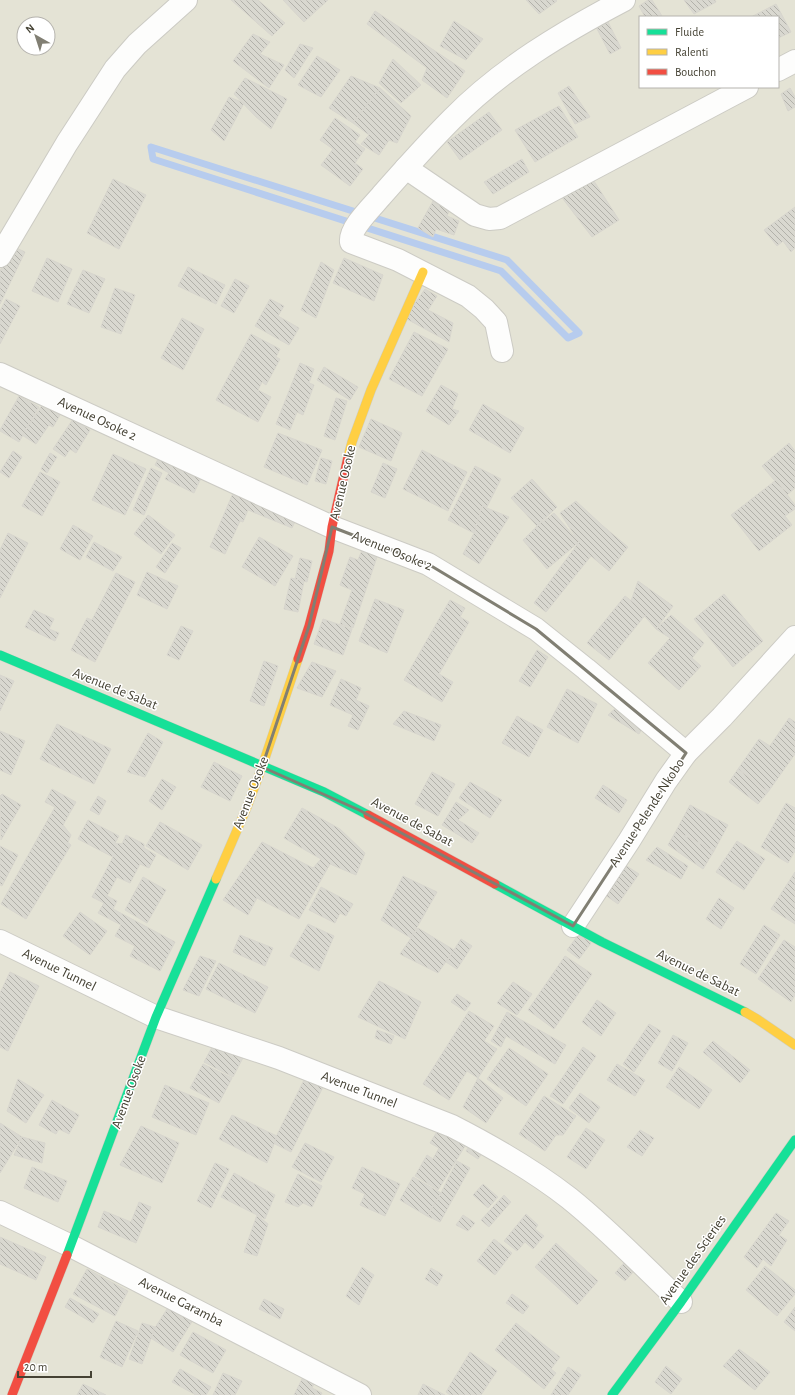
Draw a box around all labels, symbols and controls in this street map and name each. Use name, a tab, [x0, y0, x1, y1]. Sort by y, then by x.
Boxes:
north arrow	[16, 16, 56, 56]
legend	[639, 16, 779, 88]
text: N	[24, 22, 36, 35]
text: Fluide	[675, 26, 704, 38]
text: Ralenti	[675, 46, 708, 58]
text: Bouchon	[675, 66, 716, 78]
street label: Avenue Osoke 2	[55, 395, 139, 443]
street label: Avenue Osoke	[328, 444, 358, 522]
street label: Avenue Osoke 2	[350, 529, 434, 573]
street label: Avenue de Sabat	[71, 666, 160, 713]
street label: Avenue Osoke	[231, 755, 271, 831]
street label: Avenue Pelende Nkobo	[607, 756, 687, 870]
street label: Avenue de Sabat	[369, 795, 456, 850]
street label: Avenue Tunnel	[20, 946, 98, 994]
street label: Avenue de Sabat	[654, 947, 742, 999]
street label: Avenue Osoke	[109, 1054, 149, 1130]
street label: Avenue Tunnel	[319, 1069, 399, 1111]
street label: Avenue des Scieries	[657, 1213, 729, 1307]
street label: Avenue Garamba	[136, 1275, 226, 1330]
scale bar	[18, 1353, 91, 1379]
text: 20 m	[24, 1361, 47, 1373]

